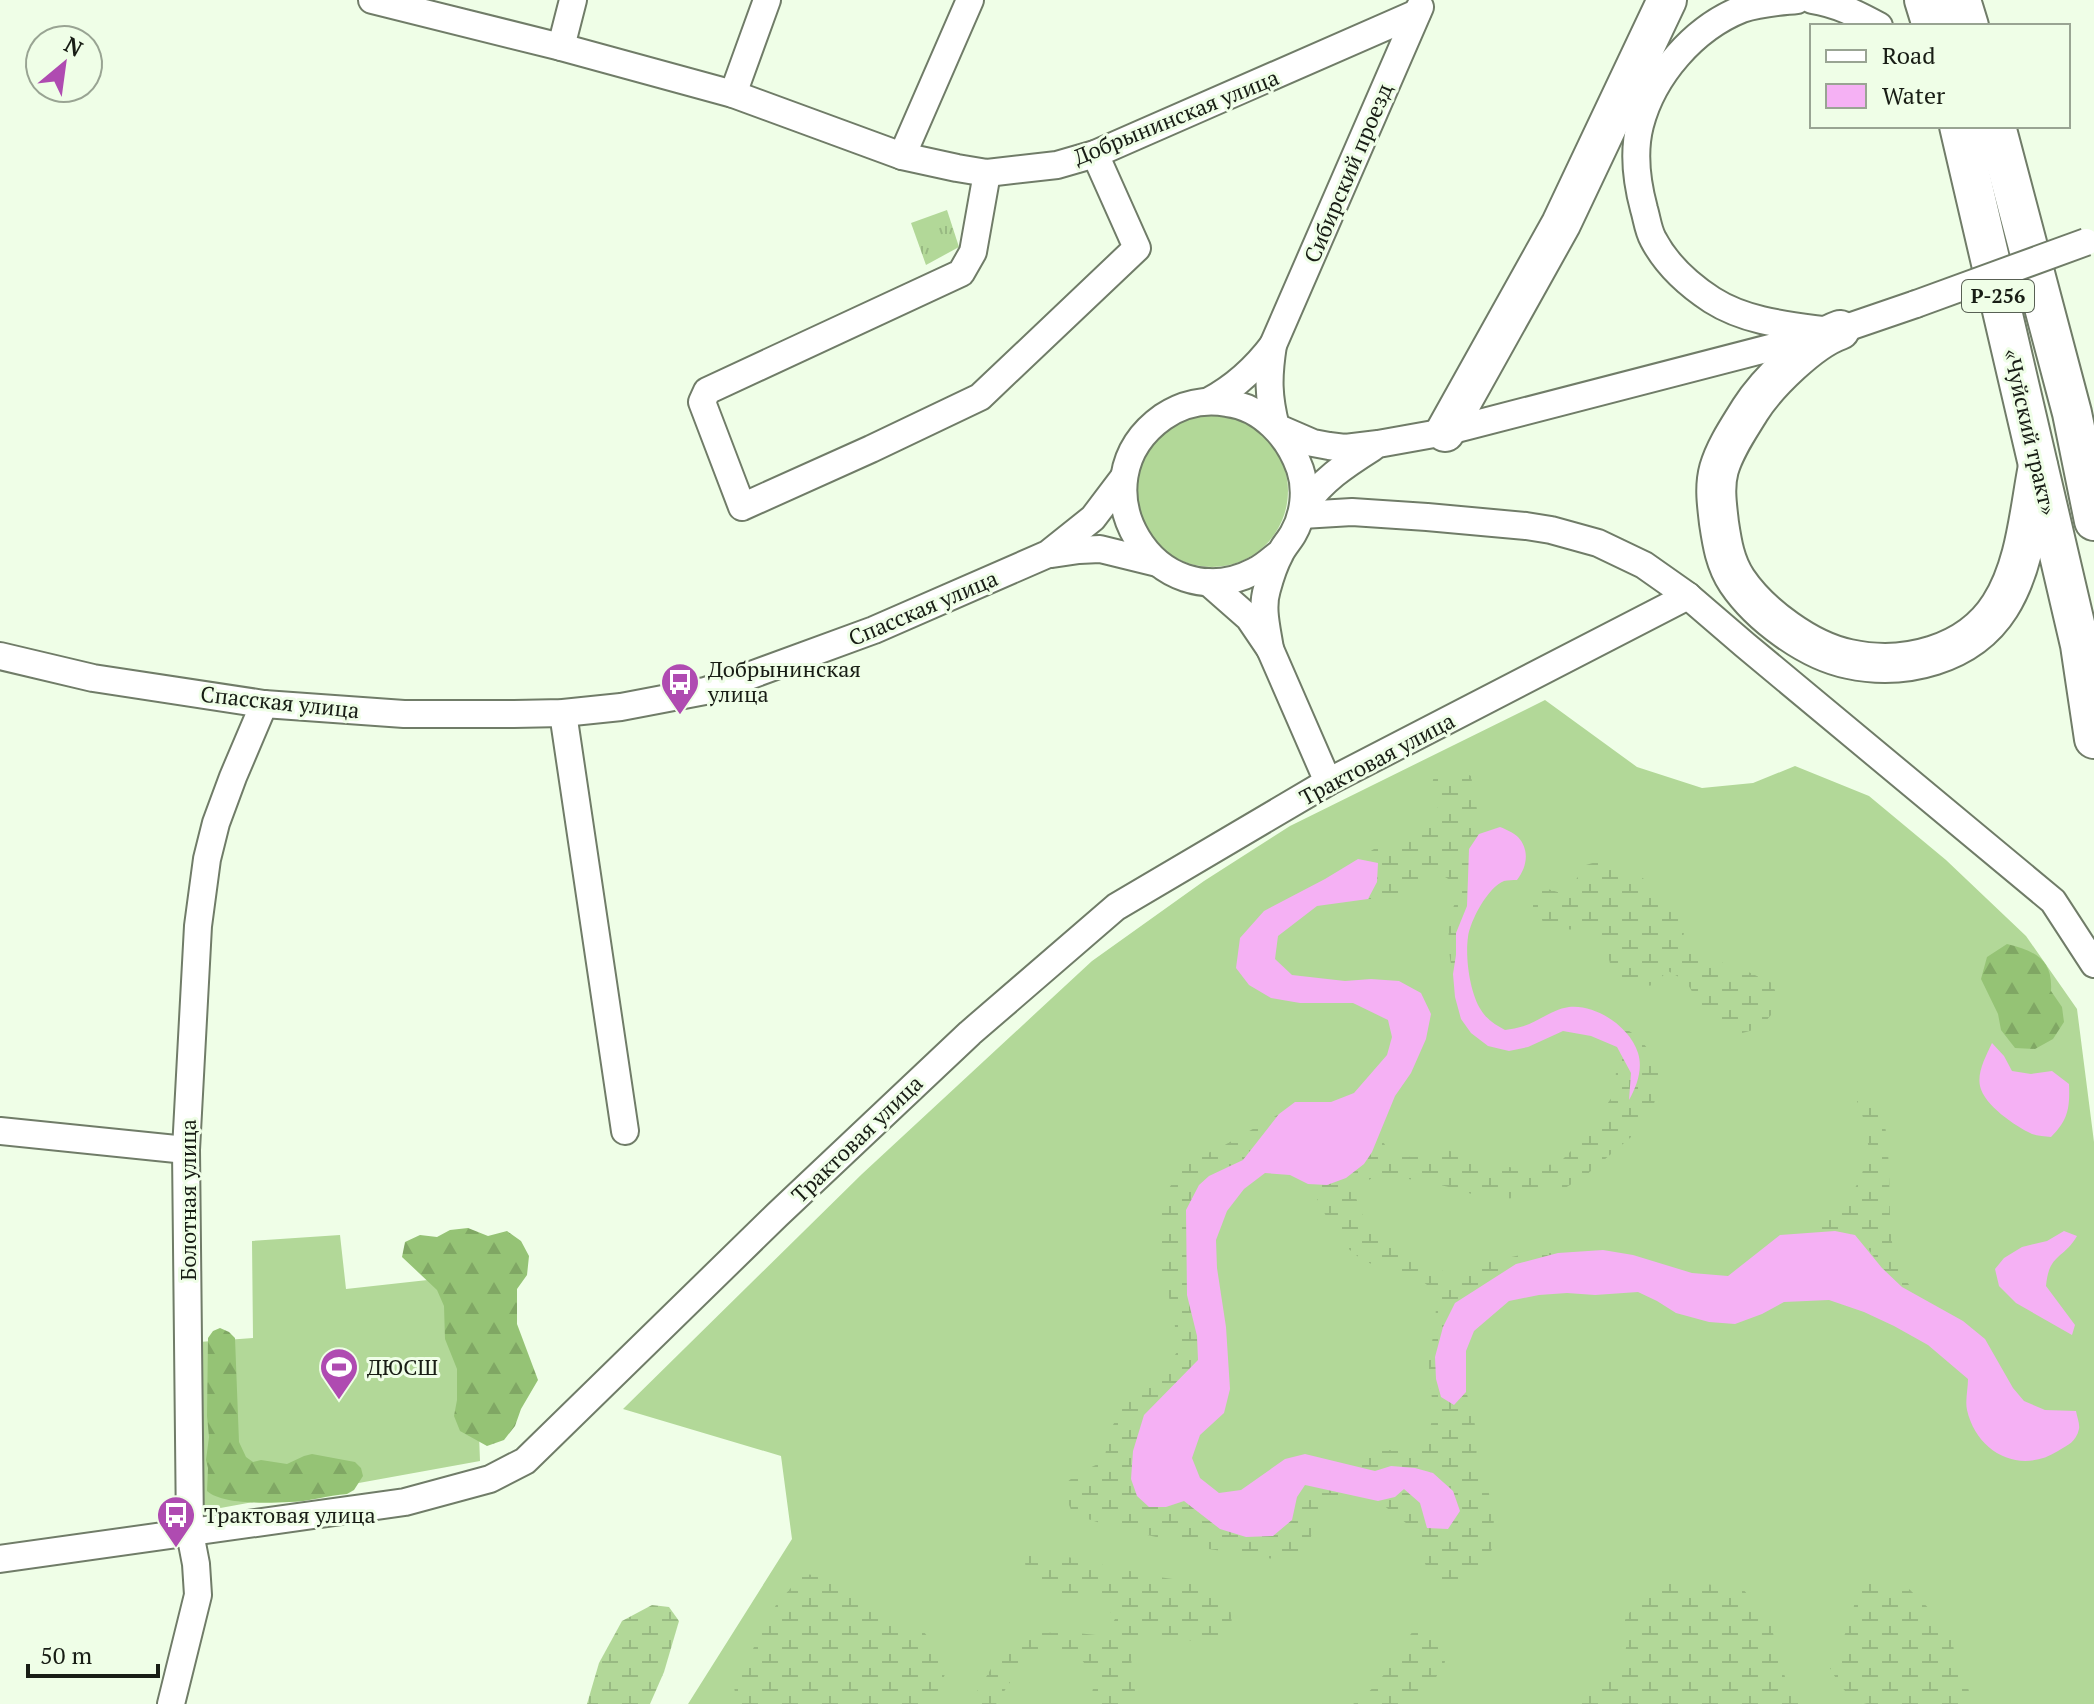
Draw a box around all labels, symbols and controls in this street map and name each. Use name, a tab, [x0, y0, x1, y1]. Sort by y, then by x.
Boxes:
north arrow	[24, 24, 104, 104]
legend	[1810, 24, 2070, 128]
text: N	[60, 29, 89, 63]
text: Road	[1882, 39, 1936, 71]
street label: Добрынинская улица	[1069, 62, 1283, 171]
street label: Сибирский проезд	[1297, 79, 1398, 267]
text: Water	[1882, 79, 1946, 111]
road number: Р-256	[1962, 280, 2034, 312]
street label: «Чуйский тракт»	[1997, 346, 2064, 518]
street label: Спасская улица	[844, 563, 1002, 652]
place label: Добрынинская улица	[707, 654, 861, 708]
bus stop icon: Добрынинская улица	[659, 661, 701, 716]
street label: Спасская улица	[199, 679, 361, 724]
street label: Трактовая улица	[1294, 705, 1459, 812]
street label: Трактовая улица	[785, 1069, 928, 1209]
street label: Болотная улица	[173, 1119, 202, 1281]
sports icon: ДЮСШ	[318, 1346, 360, 1401]
place label: ДЮСШ	[367, 1352, 438, 1381]
bus stop icon: Трактовая улица	[155, 1494, 197, 1549]
place label: Трактовая улица	[204, 1500, 376, 1529]
scale bar	[28, 1628, 158, 1678]
text: 50 m	[40, 1639, 92, 1671]

